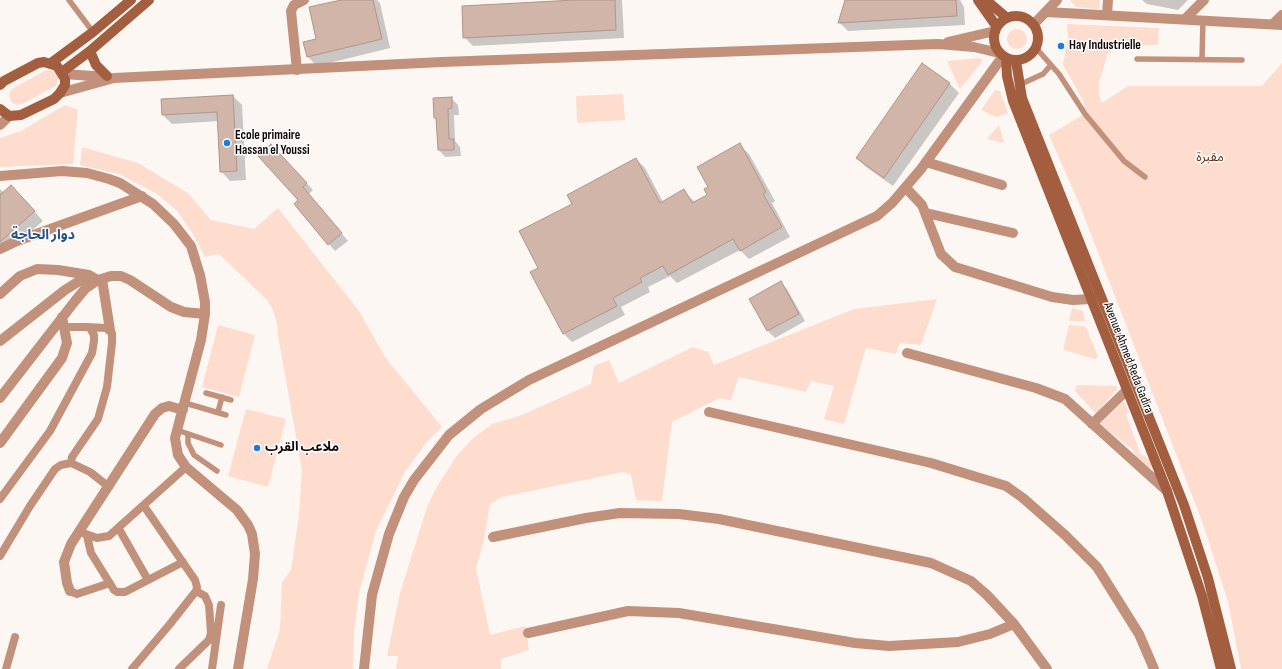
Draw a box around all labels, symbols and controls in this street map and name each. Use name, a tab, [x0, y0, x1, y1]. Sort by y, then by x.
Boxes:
place label: Hay Industrielle	[1069, 38, 1141, 54]
marker: Hay Industrielle	[1056, 41, 1066, 51]
place label: Ecole primaire Hassan el Youssi	[235, 128, 310, 159]
marker: Ecole primaire Hassan el Youssi	[222, 138, 232, 148]
park label: مقبرة	[1196, 150, 1224, 166]
district label: دوار الحاجة	[11, 227, 75, 243]
street label: Avenue Ahmed Reda Gadira	[1100, 300, 1156, 416]
place label: ملاعب القرب	[265, 440, 339, 456]
marker: ملاعب القرب	[252, 443, 262, 453]

